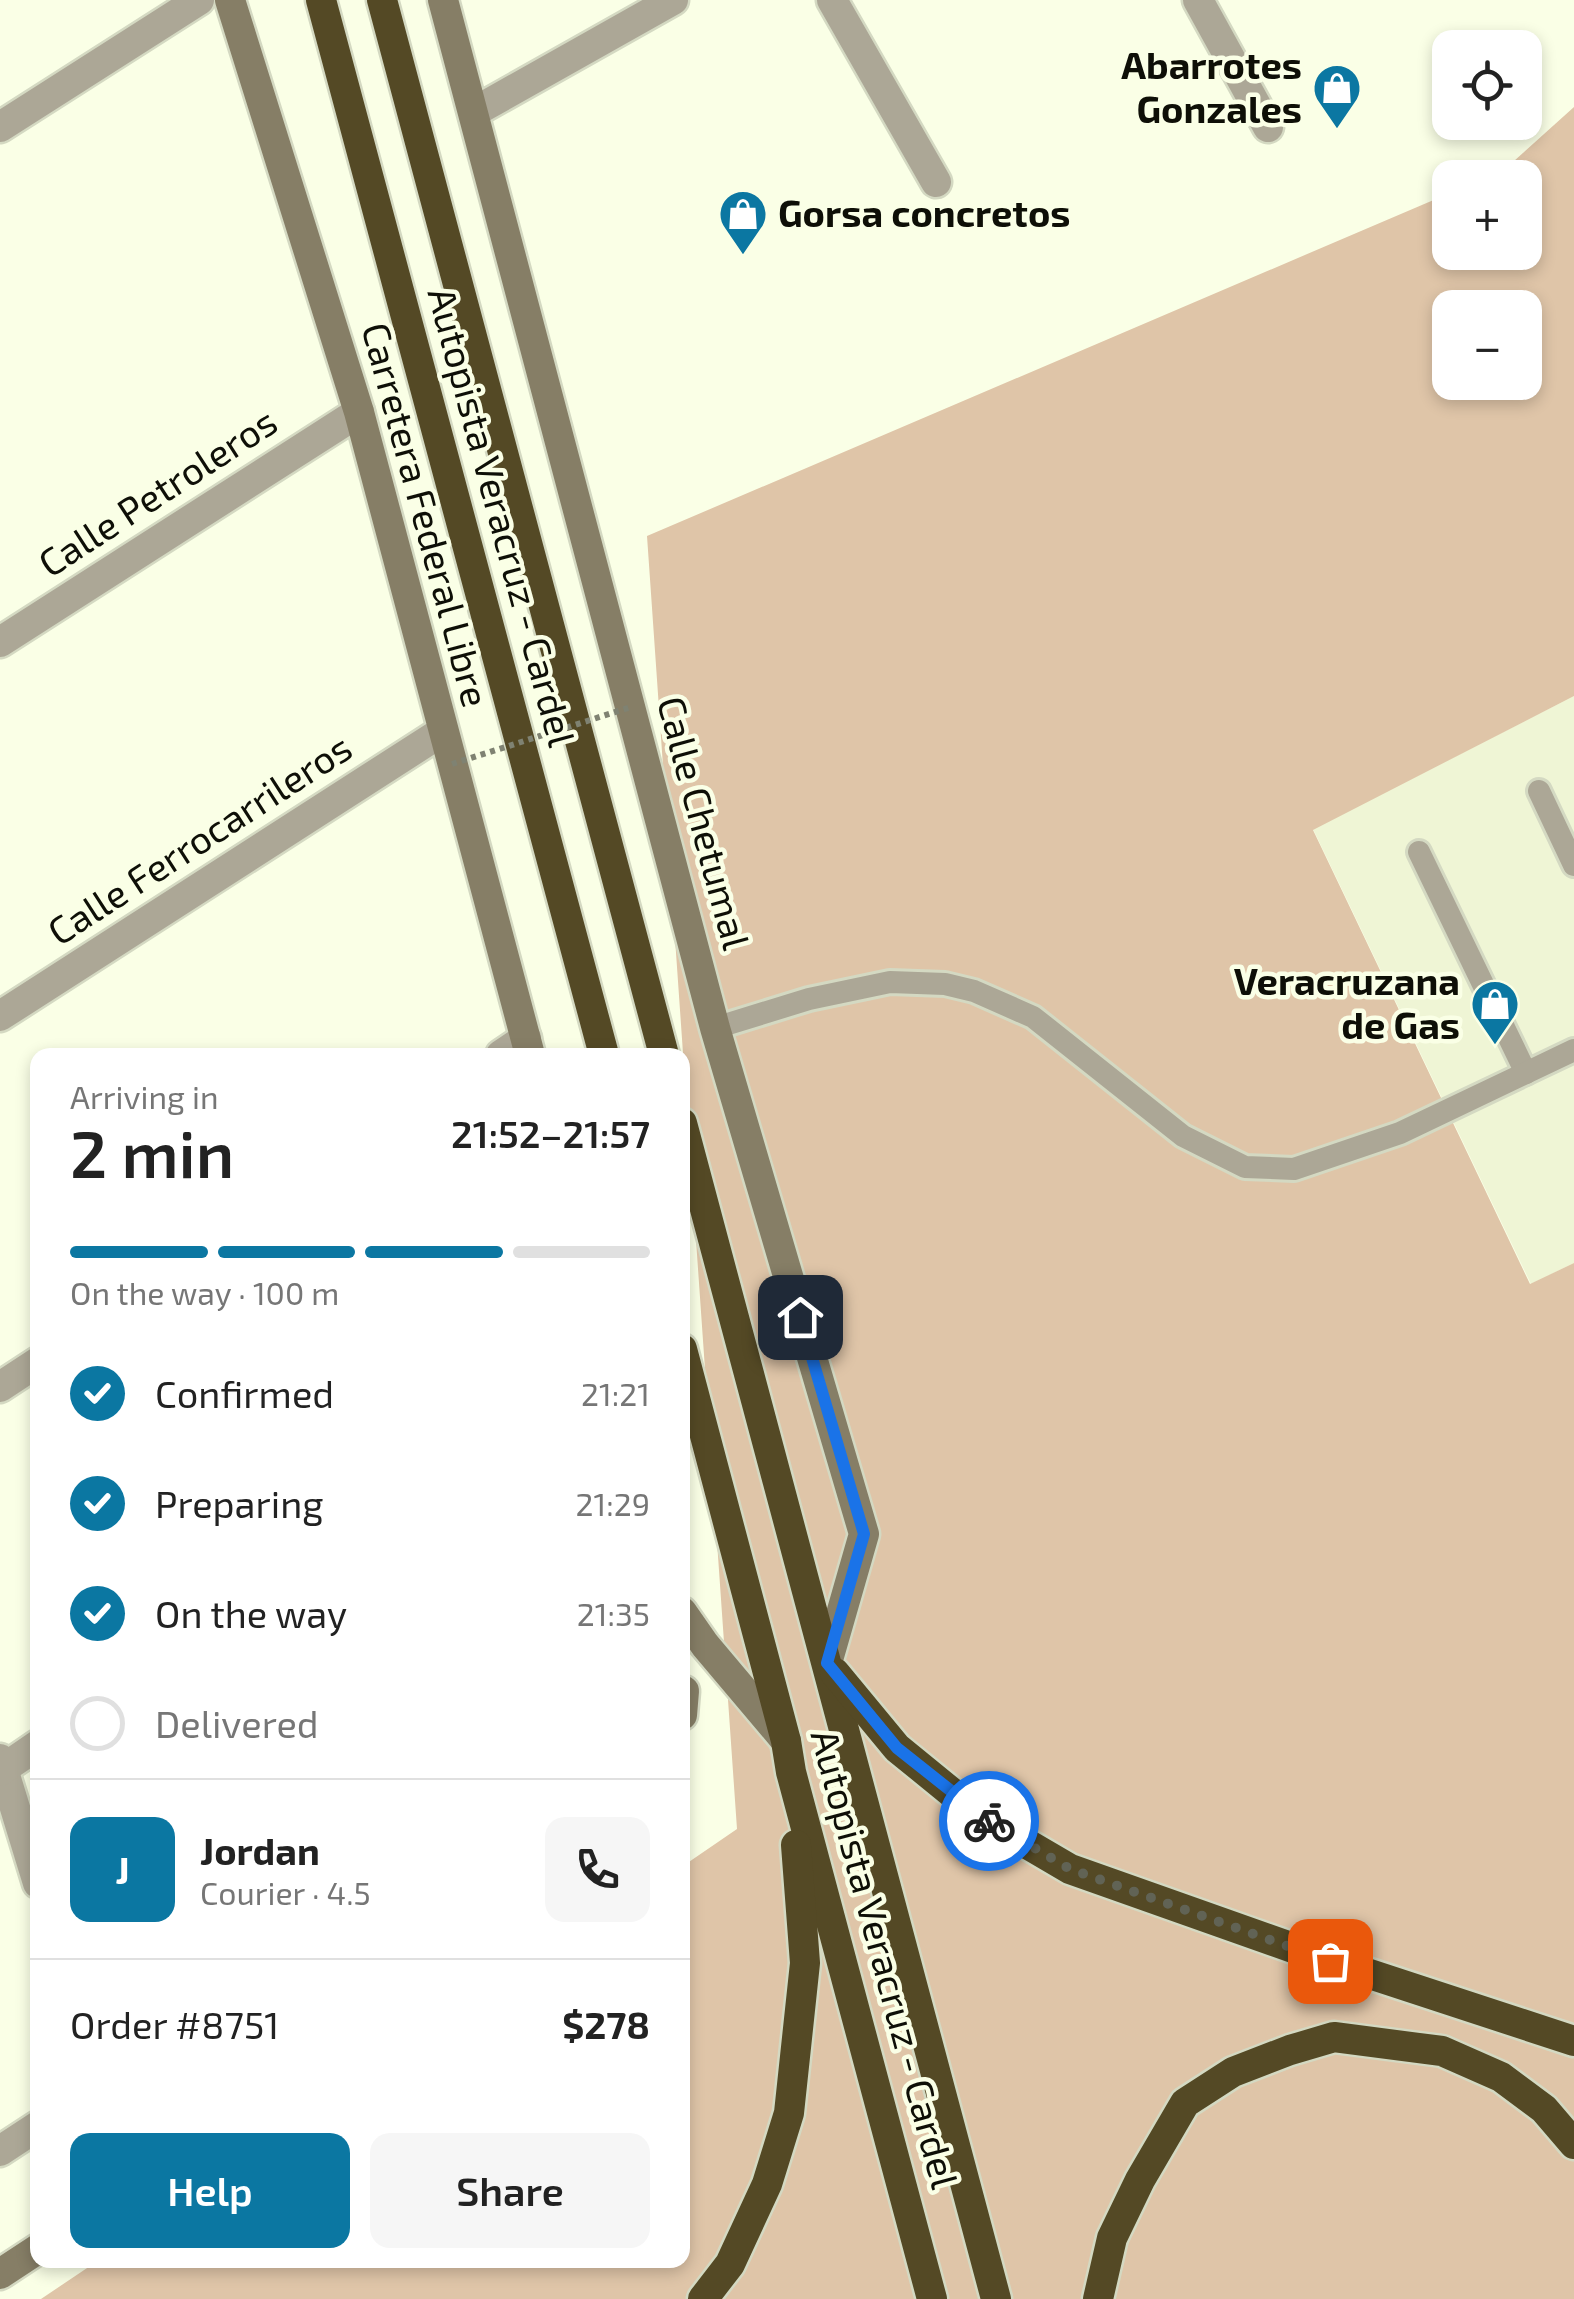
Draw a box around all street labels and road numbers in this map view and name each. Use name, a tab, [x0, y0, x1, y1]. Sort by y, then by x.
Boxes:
street label: Autopista Veracruz - Cardel	[420, 282, 586, 751]
street label: Carretera Federal Libre	[354, 318, 500, 711]
street label: Calle Petroleros	[29, 397, 285, 585]
street label: Calle Chetumal	[649, 691, 761, 954]
street label: Calle Ferrocarrileros	[39, 723, 359, 954]
street label: Autopista Veracruz - Cardel	[803, 1724, 969, 2193]

